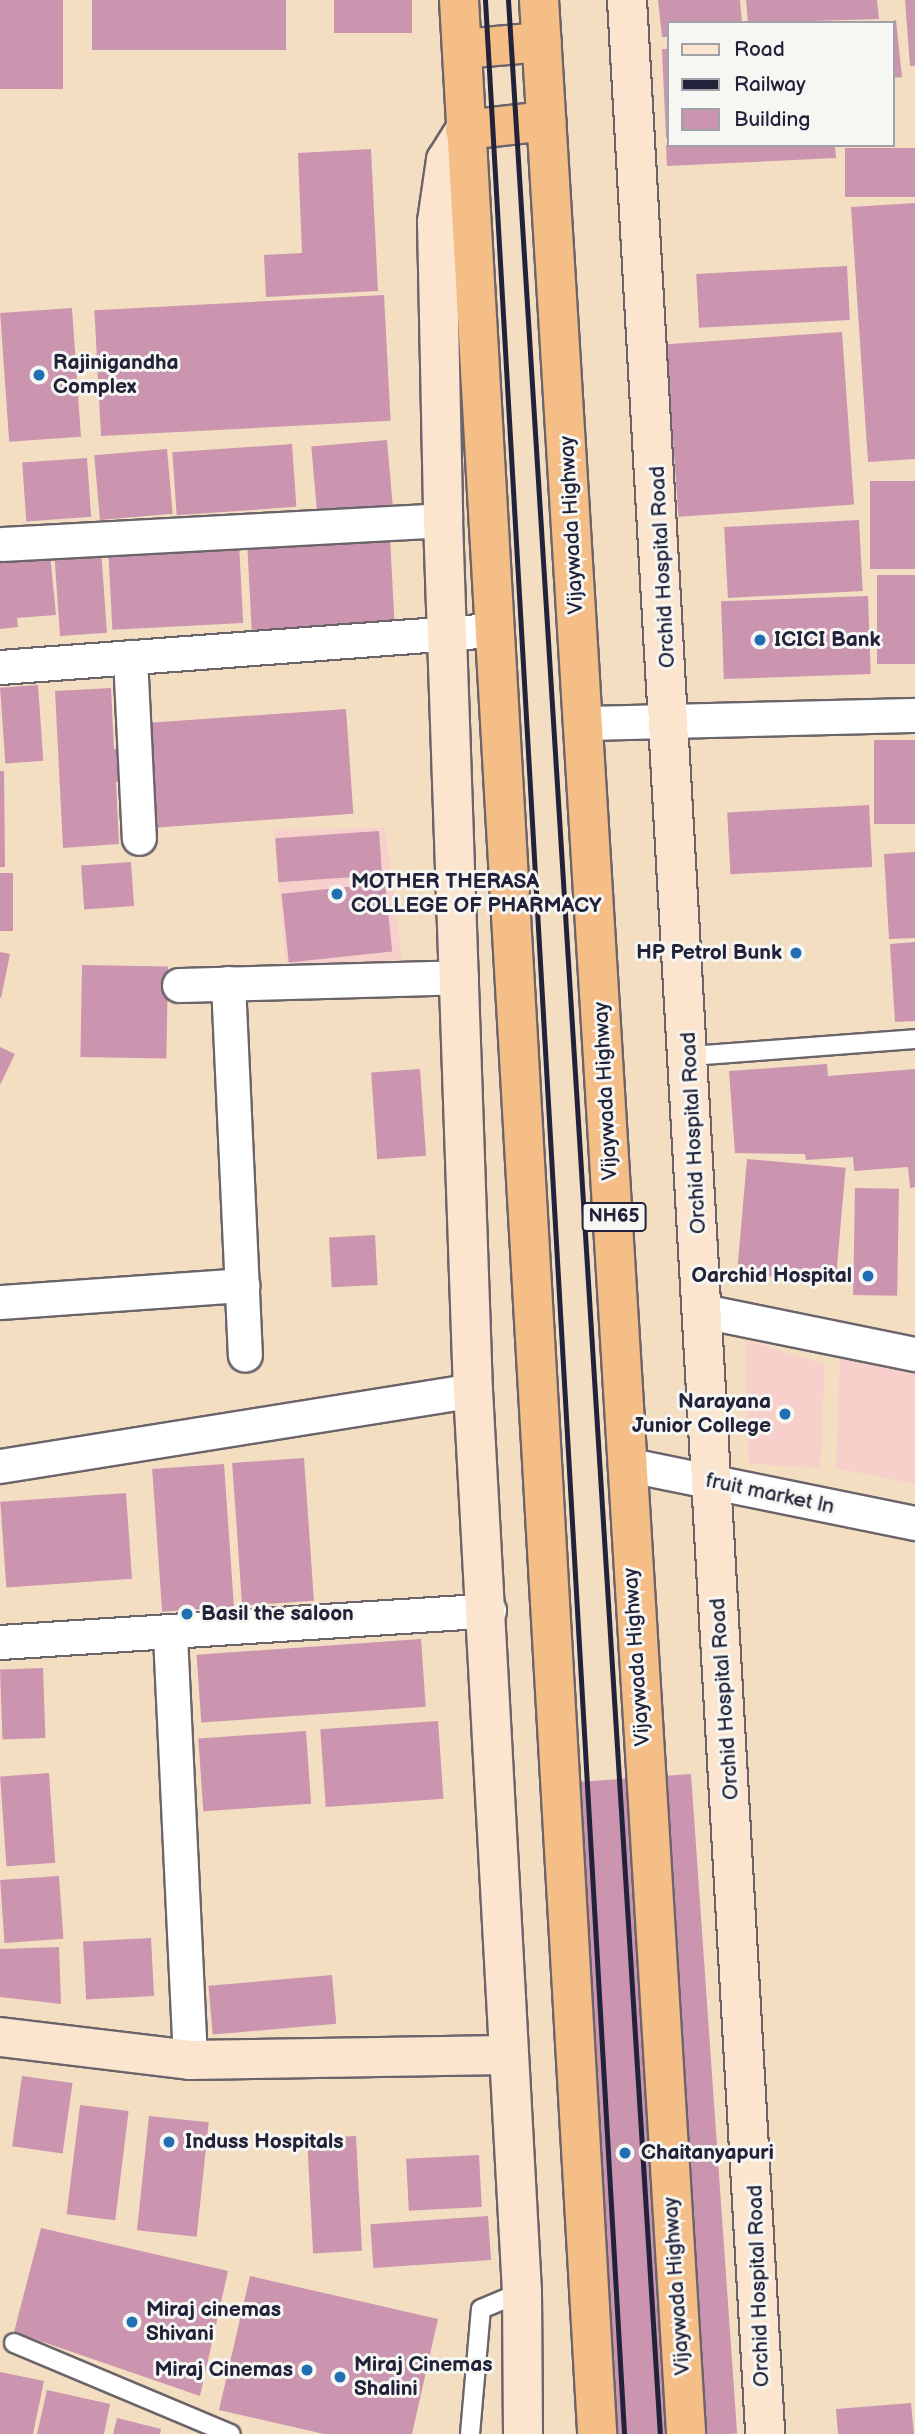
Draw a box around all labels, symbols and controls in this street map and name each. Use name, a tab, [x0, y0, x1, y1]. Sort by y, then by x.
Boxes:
legend	[666, 21, 894, 147]
text: Road	[734, 37, 785, 62]
text: Railway	[734, 72, 806, 97]
text: Building	[734, 107, 810, 132]
place label: Rajinigandha Complex	[53, 350, 179, 400]
marker: Rajinigandha Complex	[31, 367, 47, 383]
street label: Vijaywada Highway	[555, 435, 589, 615]
street label: Orchid Hospital Road	[645, 465, 681, 669]
place label: ICICI Bank	[774, 627, 881, 653]
marker: ICICI Bank	[752, 632, 768, 648]
place label: MOTHER THERASA COLLEGE OF PHARMACY	[351, 869, 601, 919]
marker: MOTHER THERASA COLLEGE OF PHARMACY	[329, 886, 345, 902]
place label: HP Petrol Bunk	[636, 940, 782, 966]
marker: HP Petrol Bunk	[788, 945, 804, 961]
street label: Vijaywada Highway	[589, 1001, 623, 1181]
street label: Orchid Hospital Road	[676, 1031, 712, 1235]
road number: NH65	[581, 1202, 647, 1232]
place label: Oarchid Hospital	[692, 1263, 852, 1289]
marker: Oarchid Hospital	[858, 1266, 878, 1286]
place label: Narayana Junior College	[632, 1389, 771, 1439]
marker: Narayana Junior College	[777, 1406, 793, 1422]
street label: fruit market ln	[703, 1468, 837, 1520]
street label: Vijaywada Highway	[618, 1567, 656, 1747]
street label: Orchid Hospital Road	[705, 1597, 745, 1801]
place label: Basil the saloon	[201, 1601, 354, 1627]
marker: Basil the saloon	[179, 1606, 195, 1622]
place label: Induss Hospitals	[185, 2129, 344, 2155]
marker: Induss Hospitals	[159, 2132, 179, 2152]
place label: Chaitanyapuri	[641, 2140, 774, 2166]
marker: Chaitanyapuri	[615, 2143, 635, 2163]
street label: Orchid Hospital Road	[743, 2185, 775, 2387]
street label: Vijaywada Highway	[658, 2196, 696, 2376]
place label: Miraj cinemas Shivani	[146, 2297, 281, 2347]
marker: Miraj cinemas Shivani	[124, 2314, 140, 2330]
place label: Miraj Cinemas Shalini	[354, 2352, 493, 2402]
place label: Miraj Cinemas	[154, 2357, 293, 2383]
marker: Miraj Cinemas	[299, 2362, 315, 2378]
marker: Miraj Cinemas Shalini	[332, 2369, 348, 2385]

